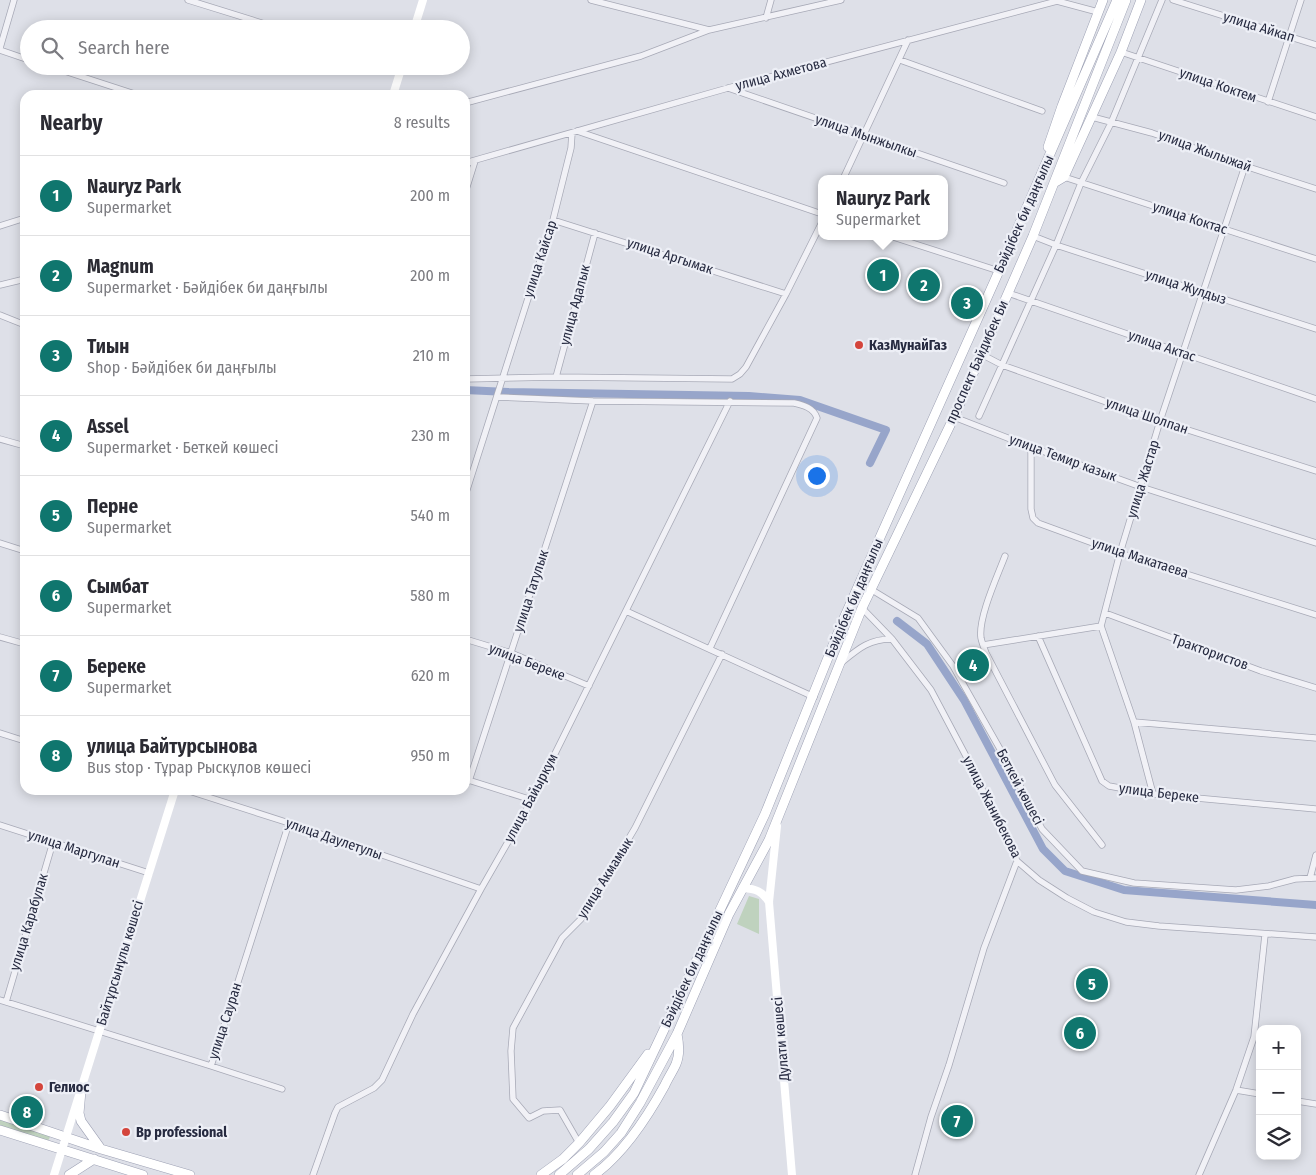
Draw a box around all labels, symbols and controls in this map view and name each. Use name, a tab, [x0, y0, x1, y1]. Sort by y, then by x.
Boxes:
street label: улица Айкап	[1221, 8, 1297, 46]
search box	[20, 20, 470, 75]
icon: search	[38, 34, 66, 62]
text: Search here	[78, 36, 170, 59]
street label: улица Ахметова	[734, 54, 828, 94]
street label: улица Коктем	[1177, 64, 1259, 106]
text: Nearby	[40, 110, 102, 136]
street label: улица Мынжылкы	[813, 111, 919, 161]
text: 8 results	[394, 113, 450, 132]
street label: улица Жылыжай	[1156, 126, 1254, 176]
street label: Бәйдібек би даңғылы	[990, 152, 1058, 276]
text: Nauryz Park	[87, 175, 181, 198]
popup	[818, 175, 948, 240]
text: 1	[53, 186, 59, 205]
text: 200 m	[410, 186, 450, 205]
text: Nauryz Park	[836, 187, 930, 210]
text: Supermarket	[87, 198, 171, 217]
street label: улица Коктас	[1150, 198, 1230, 238]
text: Supermarket	[836, 210, 920, 229]
street label: улица Кайсар	[520, 218, 560, 300]
street label: улица Аргымак	[625, 234, 716, 278]
text: Magnum	[87, 255, 154, 278]
pin: 1	[867, 256, 899, 294]
street label: улица Адалык	[556, 262, 594, 347]
text: 2	[52, 266, 60, 285]
text: 200 m	[410, 266, 450, 285]
pin: 2	[908, 266, 940, 304]
street label: улица Жулдыз	[1143, 266, 1229, 308]
text: Supermarket · Бәйдібек би даңғылы	[87, 278, 328, 297]
pin: 3	[951, 284, 983, 322]
street label: проспект Байдибек Би	[942, 298, 1012, 426]
street label: улица Актас	[1126, 327, 1198, 365]
text: Тиын	[87, 335, 129, 358]
place label: КазМунайГаз	[869, 337, 947, 354]
marker: КазМунайГаз	[853, 339, 865, 351]
text: 3	[52, 346, 60, 365]
text: 210 m	[413, 346, 450, 365]
text: Shop · Бәйдібек би даңғылы	[87, 358, 277, 377]
street label: улица Шолпан	[1104, 394, 1190, 438]
text: Assel	[87, 415, 129, 438]
text: 4	[52, 426, 60, 445]
text: 230 m	[411, 426, 450, 445]
street label: улица Темир казык	[1007, 431, 1119, 485]
text: Supermarket · Беткей көшесі	[87, 438, 278, 457]
street label: улица Жастар	[1123, 438, 1163, 520]
your location	[804, 463, 830, 489]
text: Перне	[87, 495, 138, 518]
text: 5	[52, 506, 60, 525]
text: 540 m	[411, 506, 450, 525]
text: Supermarket	[87, 518, 171, 537]
street label: улица Макатаева	[1089, 534, 1191, 582]
street label: Бәйдібек би даңғылы	[821, 536, 887, 660]
street label: улица Татулык	[510, 547, 552, 634]
text: Сымбат	[87, 575, 149, 598]
text: 6	[52, 586, 60, 605]
text: 580 m	[410, 586, 450, 605]
text: Supermarket	[87, 598, 171, 617]
street label: Трактористов	[1169, 630, 1251, 674]
street label: улица Береке	[486, 640, 568, 684]
pin: 4	[957, 646, 989, 684]
text: Береке	[87, 655, 146, 678]
text: 7	[53, 666, 59, 685]
text: 620 m	[411, 666, 450, 685]
text: Supermarket	[87, 678, 171, 697]
text: улица Байтурсынова	[87, 735, 257, 758]
text: 8	[52, 746, 60, 765]
text: 950 m	[410, 746, 450, 765]
street label: Беткей көшесі	[993, 746, 1047, 828]
street label: улица Байыркум	[500, 751, 562, 845]
street label: улица Жанибекова	[959, 753, 1025, 861]
text: Bus stop · Тұрар Рыскұлов көшесі	[87, 758, 311, 777]
street label: улица Береке	[1118, 780, 1200, 806]
street label: улица Даулетулы	[283, 815, 385, 863]
street label: улица Маргулан	[26, 826, 122, 872]
street label: улица Акмамык	[573, 834, 637, 922]
street label: улица Карабулак	[6, 871, 52, 973]
street label: Байтұрсынұлы көшесі	[93, 898, 147, 1028]
street label: Бәйдібек би даңғылы	[657, 908, 727, 1030]
pin: 5	[1076, 965, 1108, 1003]
street label: улица Сауран	[205, 980, 245, 1062]
street label: Дулати көшесі	[769, 996, 793, 1083]
pin: 6	[1064, 1014, 1096, 1052]
map controls	[1256, 1025, 1301, 1160]
button: +	[1256, 1025, 1301, 1070]
button: −	[1256, 1070, 1301, 1115]
place label: Гелиос	[49, 1079, 90, 1096]
marker: Гелиос	[33, 1081, 45, 1093]
pin: 8	[11, 1093, 43, 1131]
pin: 7	[941, 1102, 973, 1140]
button: layers	[1256, 1115, 1301, 1160]
place label: Bp professional	[136, 1124, 227, 1141]
marker: Bp professional	[120, 1126, 132, 1138]

